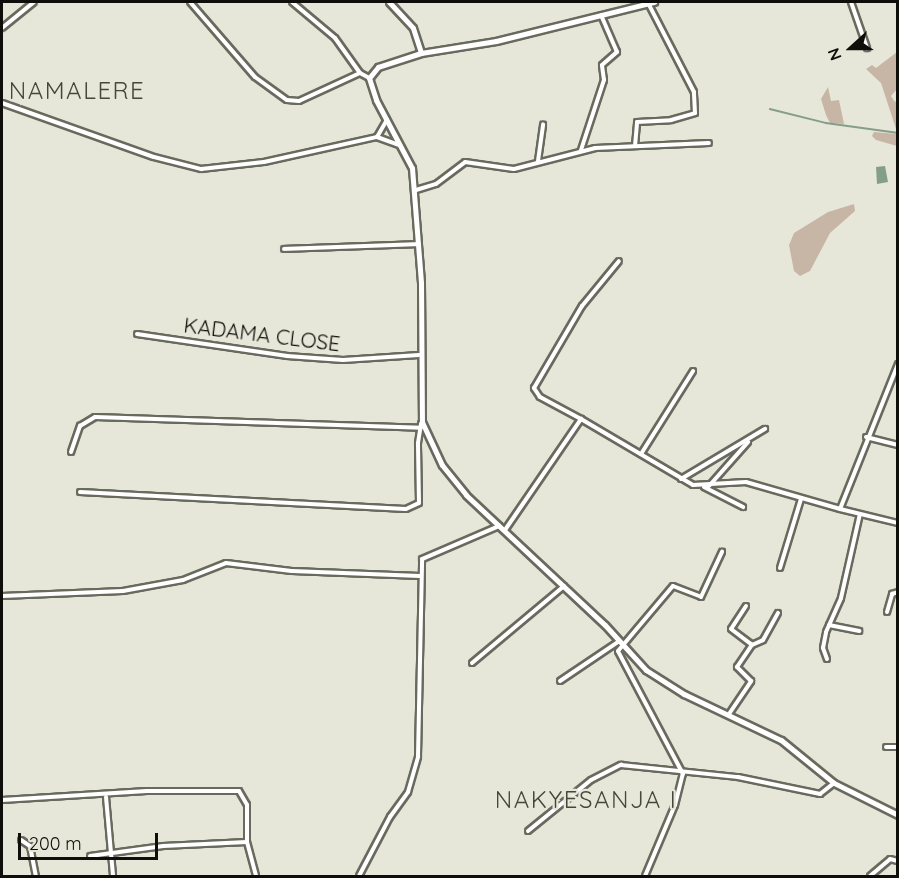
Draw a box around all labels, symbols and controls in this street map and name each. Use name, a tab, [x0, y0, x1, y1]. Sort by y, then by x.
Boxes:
north arrow	[821, 18, 881, 78]
text: N	[823, 45, 846, 64]
district label: NAMALERE	[9, 77, 145, 105]
street label: KADAMA CLOSE	[182, 312, 342, 356]
district label: NAKYESANJA I	[495, 786, 677, 814]
scale bar	[21, 821, 160, 859]
text: 200 m	[29, 832, 82, 855]

